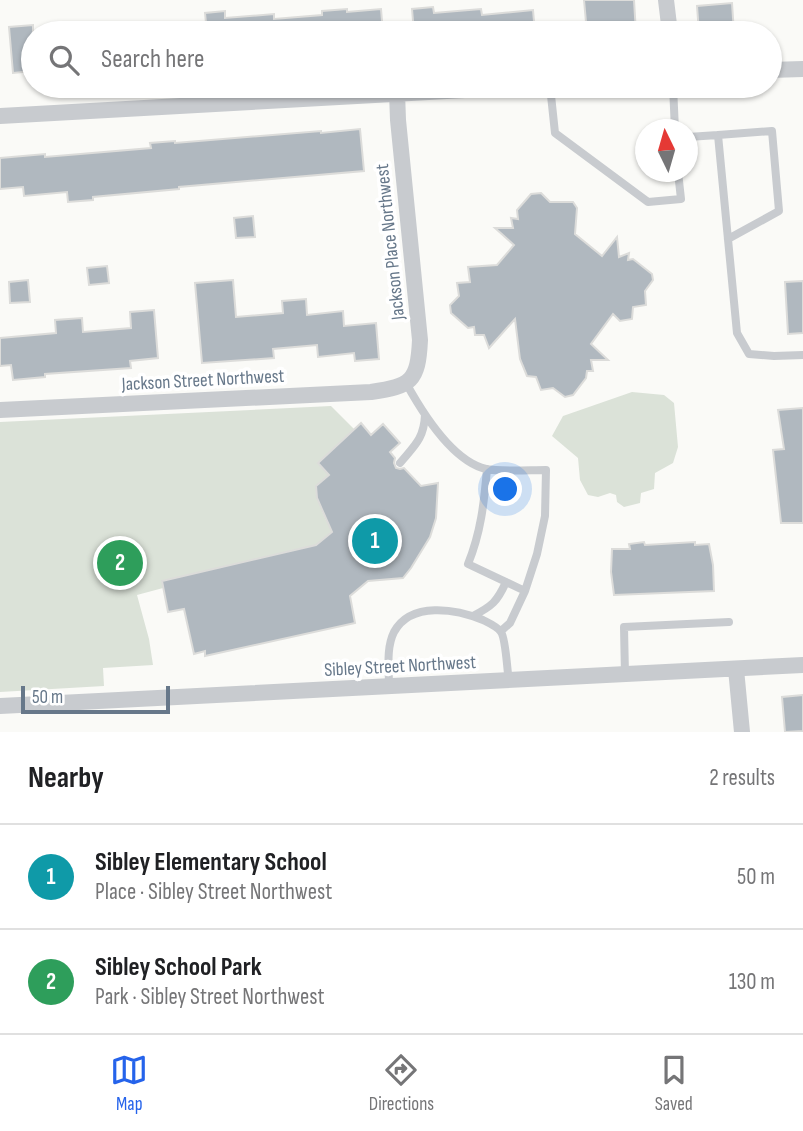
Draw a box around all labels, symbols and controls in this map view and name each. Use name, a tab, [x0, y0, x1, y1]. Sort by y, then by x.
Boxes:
search box	[21, 21, 782, 98]
icon: search	[45, 41, 83, 79]
text: Search here	[101, 44, 204, 75]
north arrow	[635, 119, 698, 182]
street label: Jackson Place Northwest	[371, 163, 410, 322]
street label: Jackson Street Northwest	[120, 365, 285, 396]
your location	[488, 472, 522, 506]
pin: 1	[352, 515, 398, 567]
pin: 2	[97, 537, 143, 589]
street label: Sibley Street Northwest	[324, 651, 477, 682]
scale bar	[21, 683, 170, 715]
text: 50 m	[32, 686, 63, 709]
text: Nearby	[28, 760, 104, 796]
text: 2 results	[709, 764, 775, 792]
text: Sibley Elementary School	[95, 847, 327, 878]
text: 1	[46, 863, 56, 891]
text: 50 m	[737, 863, 775, 891]
text: Place · Sibley Street Northwest	[95, 878, 332, 906]
text: Sibley School Park	[95, 952, 262, 983]
text: 2	[46, 968, 56, 996]
text: 130 m	[729, 968, 775, 996]
text: Park · Sibley Street Northwest	[95, 983, 325, 1011]
tab: Map	[110, 1051, 148, 1116]
tab: Directions	[369, 1051, 434, 1116]
tab: Saved	[655, 1051, 693, 1116]

